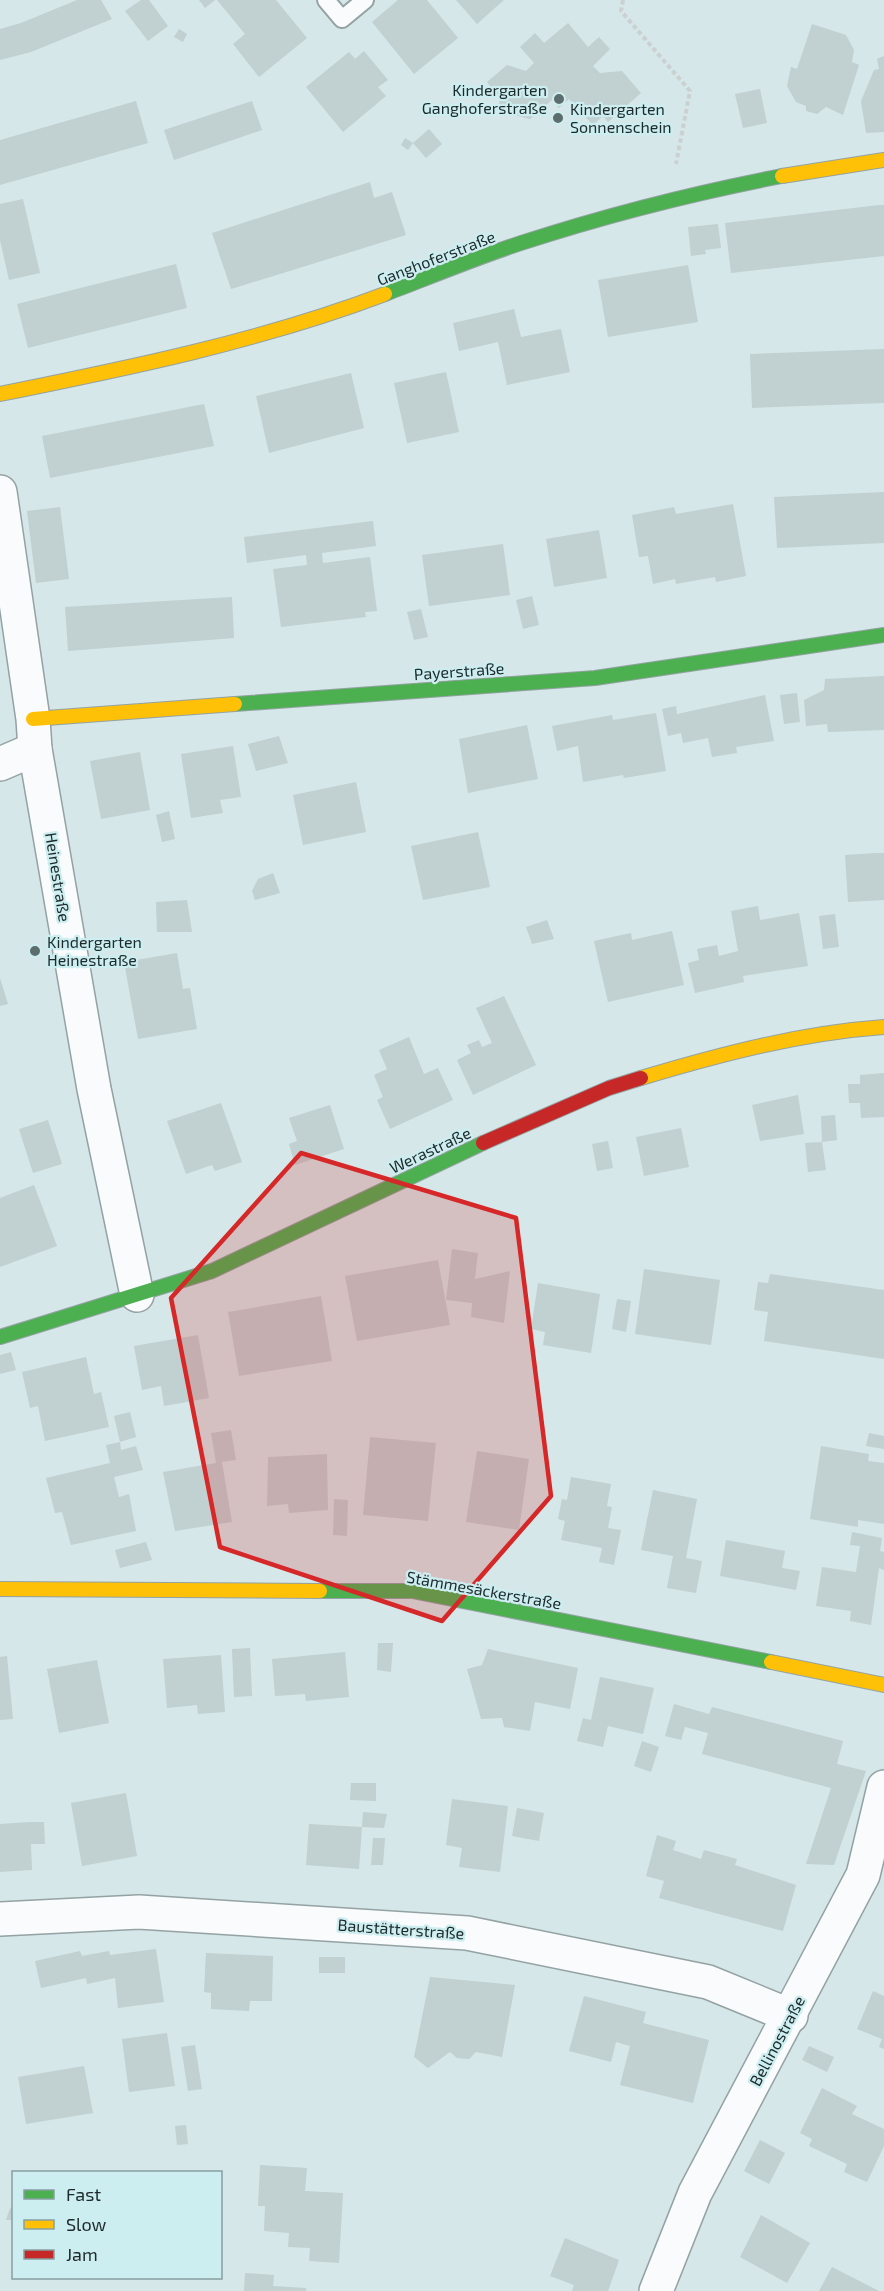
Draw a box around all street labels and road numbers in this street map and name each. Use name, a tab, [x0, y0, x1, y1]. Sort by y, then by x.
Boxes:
street label: Ganghoferstraße	[374, 226, 498, 289]
street label: Payerstraße	[413, 658, 505, 683]
street label: Heinestraße	[42, 831, 75, 923]
street label: Werastraße	[386, 1122, 473, 1177]
street label: Stämmesäckerstraße	[405, 1567, 563, 1612]
street label: Baustätterstraße	[337, 1915, 465, 1942]
street label: Bellinostraße	[745, 1993, 808, 2089]

